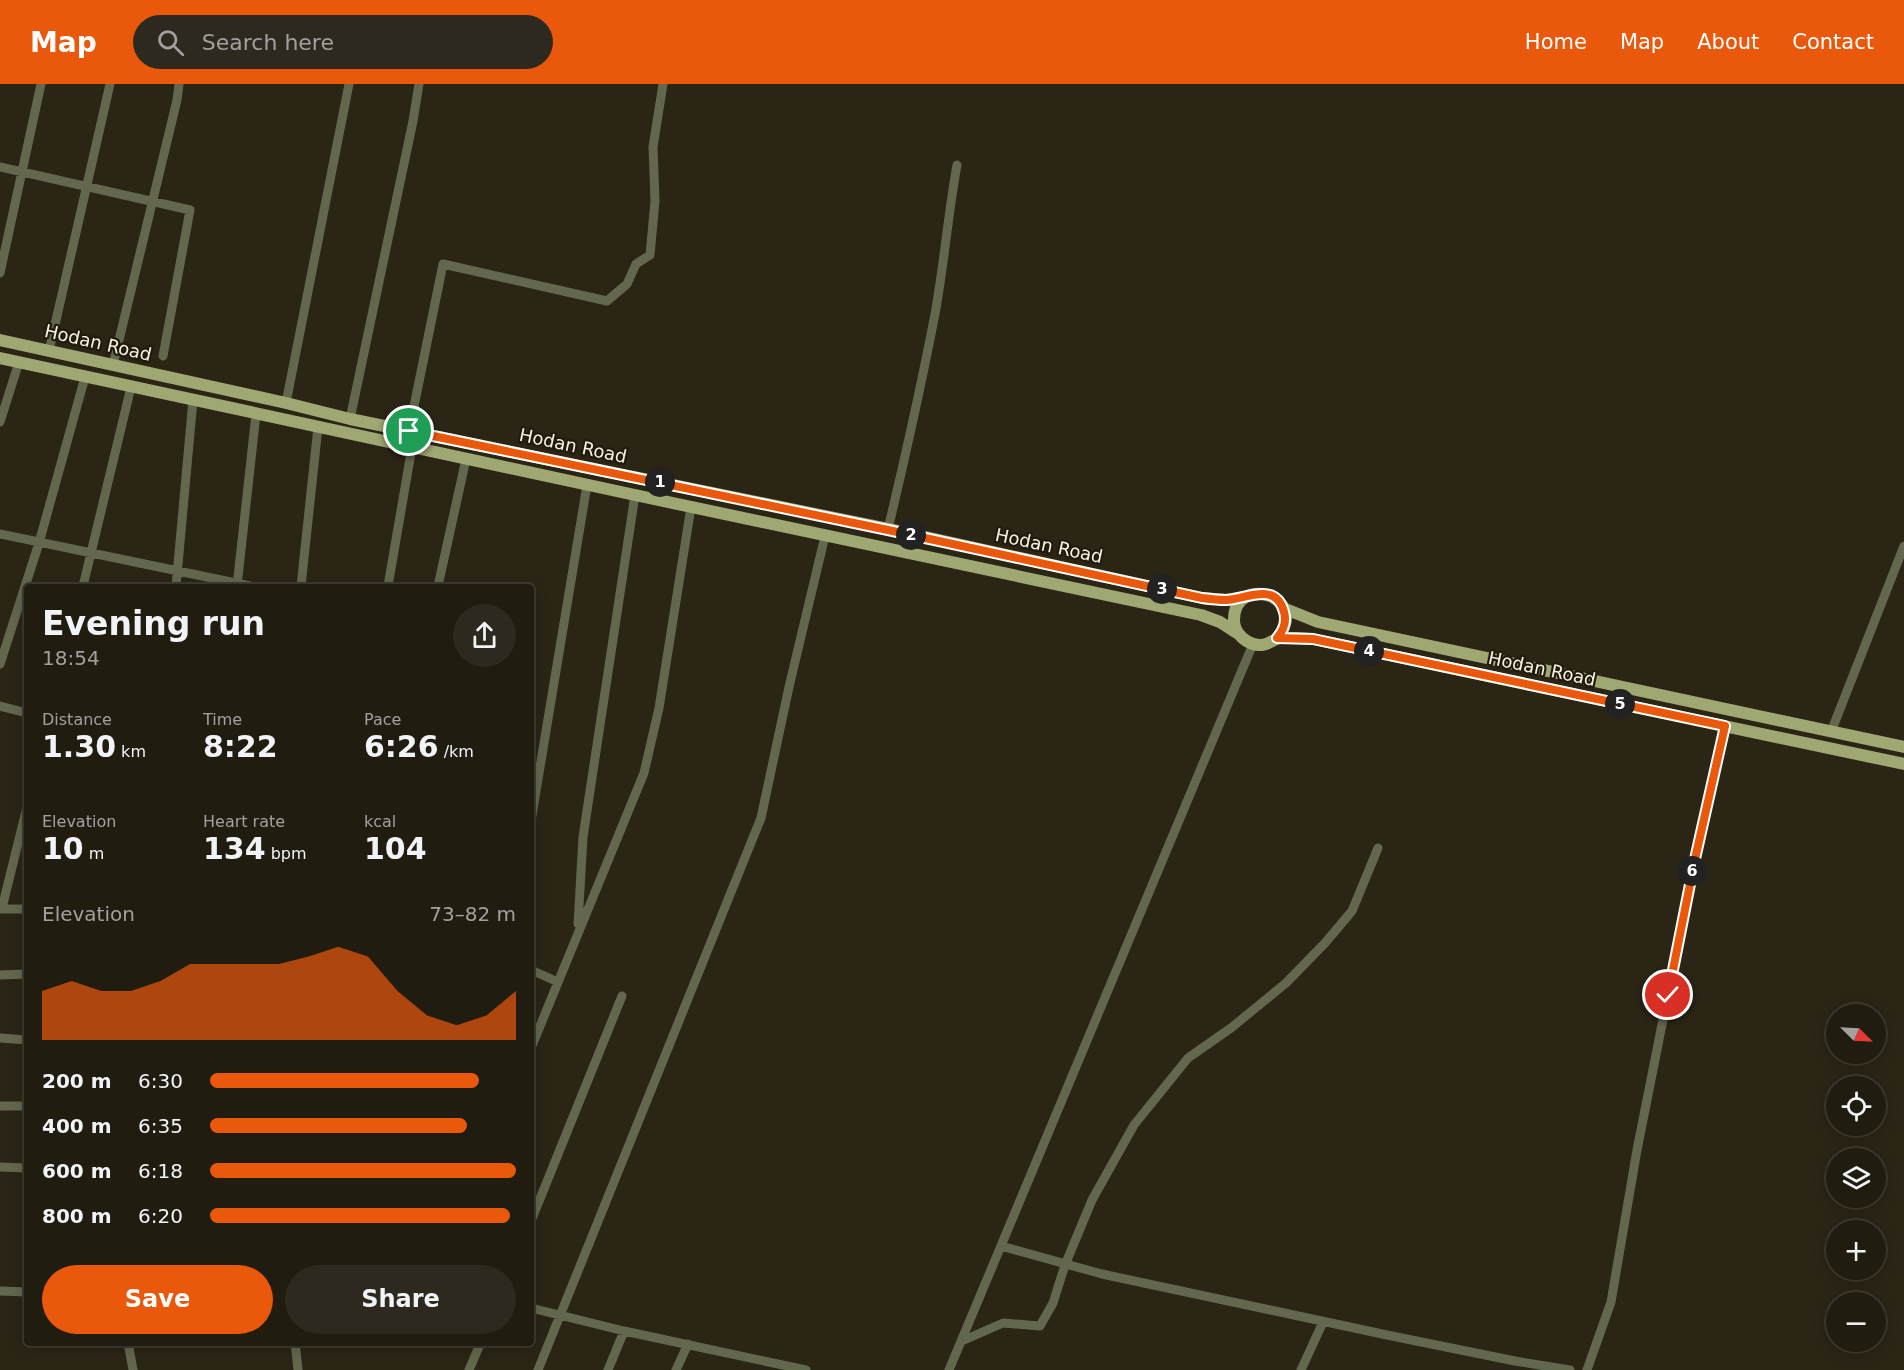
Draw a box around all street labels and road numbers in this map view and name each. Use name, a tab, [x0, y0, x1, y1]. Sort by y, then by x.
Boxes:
street label: Hodan Road	[42, 320, 154, 365]
street label: Hodan Road	[517, 424, 629, 467]
street label: Hodan Road	[993, 524, 1105, 567]
street label: Hodan Road	[1486, 647, 1598, 690]

